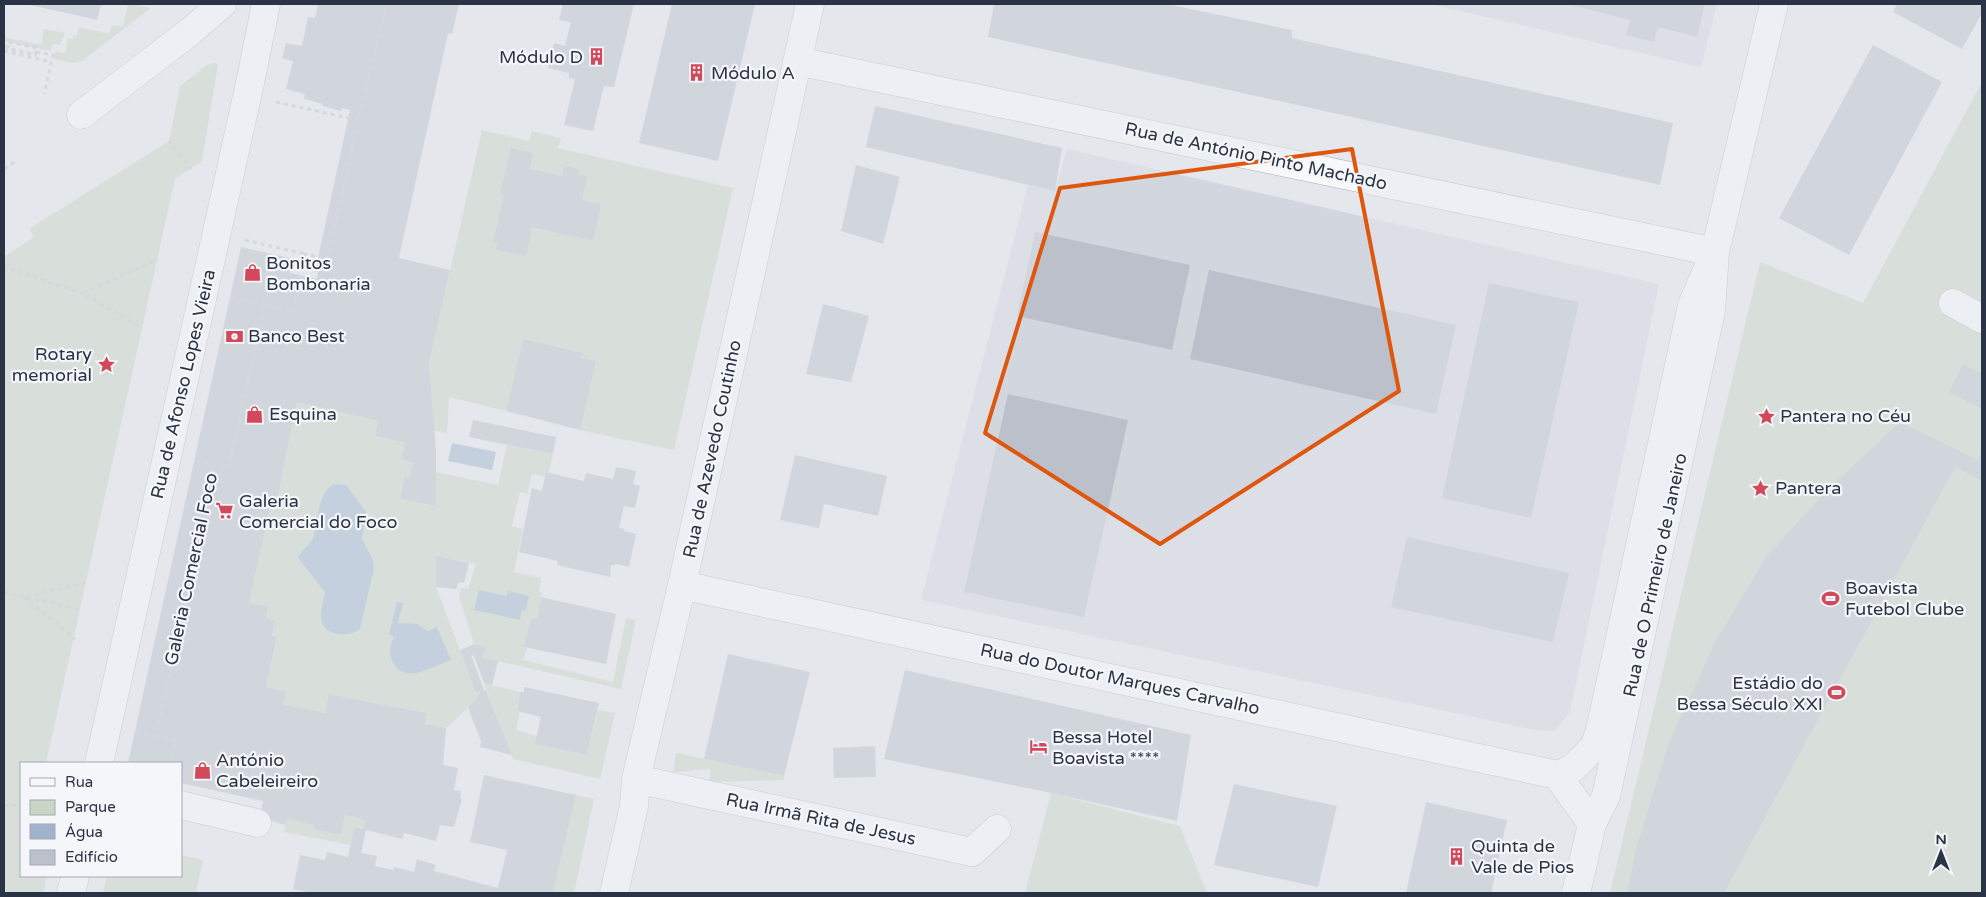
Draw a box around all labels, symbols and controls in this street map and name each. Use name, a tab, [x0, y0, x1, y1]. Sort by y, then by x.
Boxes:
place label: Módulo D	[499, 46, 583, 68]
building icon: Módulo D	[587, 47, 607, 67]
place label: Módulo A	[711, 62, 795, 84]
building icon: Módulo A	[687, 63, 707, 83]
street label: Rua de António Pinto Machado	[1123, 117, 1389, 195]
place label: Bonitos Bombonaria	[266, 252, 371, 295]
shop icon: Bonitos Bombonaria	[242, 263, 262, 283]
street label: Rua de Afonso Lopes Vieira	[146, 267, 220, 501]
place label: Banco Best	[248, 325, 345, 347]
bank icon: Banco Best	[224, 326, 244, 346]
street label: Rua de Azevedo Coutinho	[678, 338, 746, 560]
place label: Rotary memorial	[12, 343, 92, 386]
place icon: Rotary memorial	[96, 354, 116, 374]
place label: Esquina	[269, 403, 337, 425]
shop icon: Esquina	[245, 404, 265, 424]
place label: Pantera no Céu	[1780, 405, 1911, 427]
place icon: Pantera no Céu	[1756, 406, 1776, 426]
street label: Rua de O Primeiro de Janeiro	[1618, 451, 1692, 699]
street label: Galeria Comercial Foco	[160, 471, 222, 667]
place label: Pantera	[1775, 477, 1841, 499]
place icon: Pantera	[1751, 478, 1771, 498]
place label: Galeria Comercial do Foco	[239, 490, 398, 533]
supermarket icon: Galeria Comercial do Foco	[215, 501, 235, 521]
place label: Boavista Futebol Clube	[1845, 577, 1964, 620]
sports icon: Boavista Futebol Clube	[1821, 588, 1841, 608]
street label: Rua do Doutor Marques Carvalho	[978, 639, 1262, 719]
place label: Estádio do Bessa Século XXI	[1677, 672, 1823, 715]
sports icon: Estádio do Bessa Século XXI	[1827, 683, 1847, 703]
place label: Bessa Hotel Boavista ****	[1052, 726, 1160, 769]
hotel icon: Bessa Hotel Boavista ****	[1028, 737, 1048, 757]
place label: António Cabeleireiro	[216, 749, 318, 792]
shop icon: António Cabeleireiro	[192, 760, 212, 780]
legend	[20, 762, 182, 877]
text: Rua	[65, 773, 93, 791]
street label: Rua Irmã Rita de Jesus	[724, 788, 918, 850]
text: Parque	[65, 798, 116, 816]
text: Água	[65, 823, 103, 841]
north arrow	[1916, 827, 1966, 877]
text: N	[1935, 831, 1947, 848]
place label: Quinta de Vale de Pios	[1471, 835, 1574, 878]
building icon: Quinta de Vale de Pios	[1447, 846, 1467, 866]
text: Edifício	[65, 848, 118, 866]

